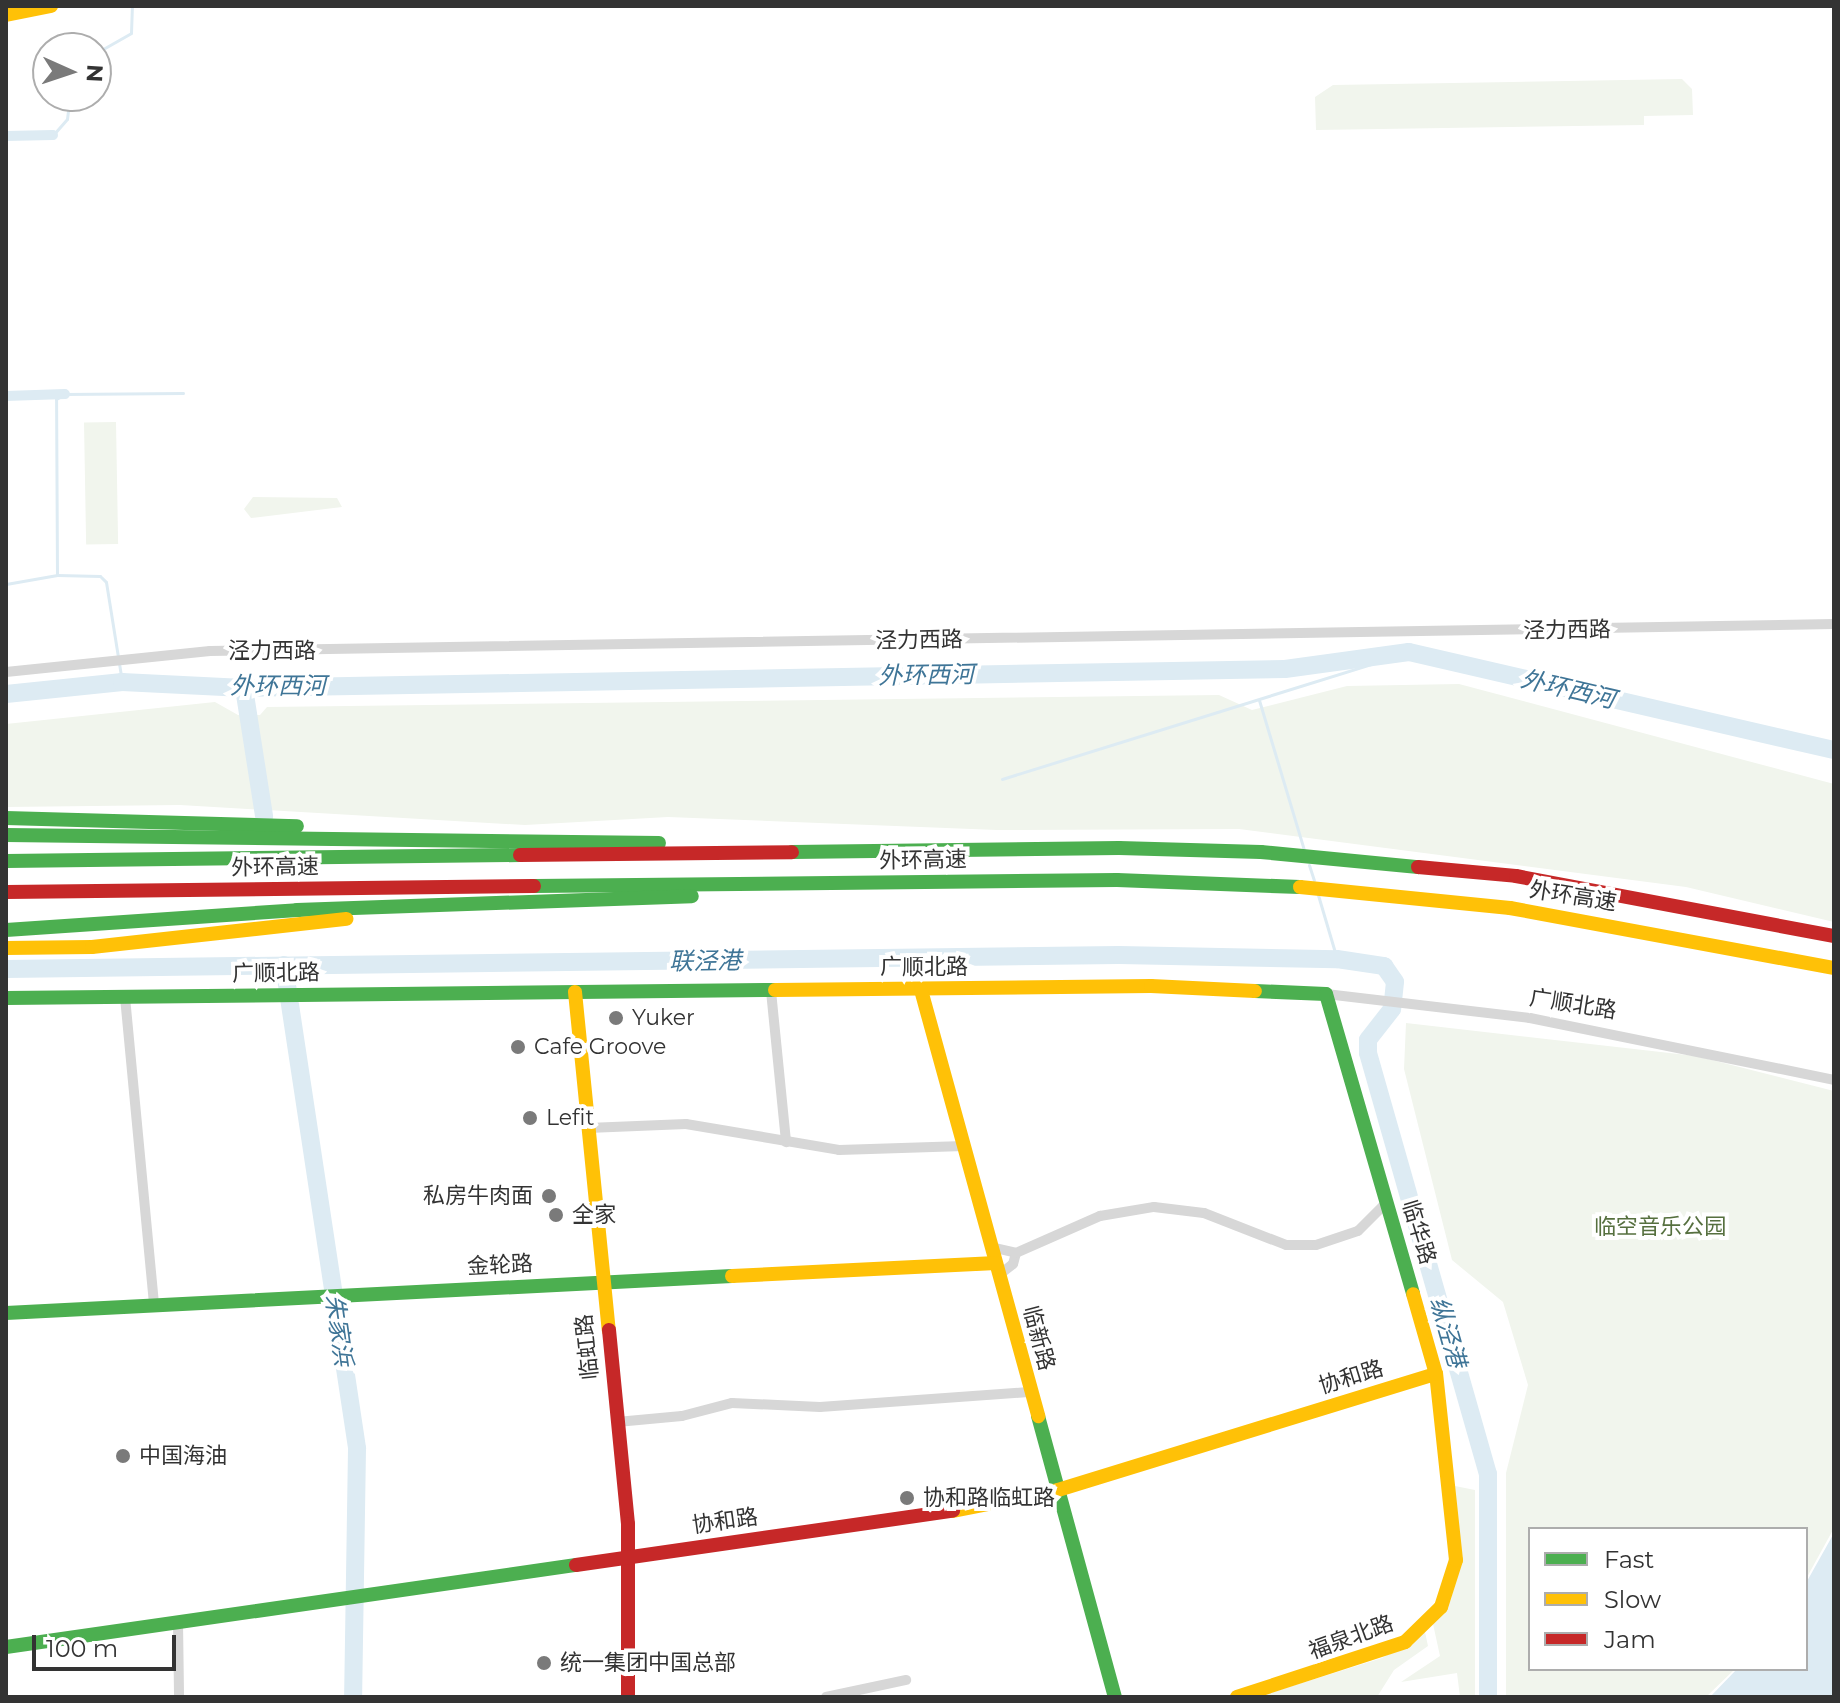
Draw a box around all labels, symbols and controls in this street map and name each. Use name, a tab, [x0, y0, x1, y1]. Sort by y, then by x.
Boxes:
north arrow	[32, 32, 112, 112]
text: N	[81, 64, 108, 83]
street label: 泾力西路	[1523, 616, 1611, 644]
street label: 泾力西路	[875, 626, 963, 654]
street label: 泾力西路	[228, 638, 316, 664]
water label: 外环西河	[878, 660, 974, 690]
water label: 外环西河	[1518, 664, 1618, 714]
water label: 外环西河	[230, 672, 326, 700]
street label: 外环高速	[879, 846, 967, 874]
street label: 外环高速	[231, 853, 319, 881]
street label: 外环高速	[1527, 876, 1619, 916]
water label: 联泾港	[669, 946, 741, 976]
street label: 广顺北路	[880, 954, 968, 980]
street label: 广顺北路	[232, 959, 320, 987]
street label: 广顺北路	[1527, 984, 1619, 1024]
place label: Yuker	[632, 1005, 695, 1031]
marker: Yuker	[607, 1009, 625, 1027]
place label: Cafe Groove	[534, 1034, 666, 1060]
marker: Cafe Groove	[509, 1038, 527, 1056]
place label: Lefit	[546, 1105, 594, 1131]
marker: Lefit	[521, 1109, 539, 1127]
place label: 私房牛肉面	[423, 1183, 533, 1209]
marker: 私房牛肉面	[540, 1187, 558, 1205]
street label: 临华路	[1397, 1197, 1441, 1267]
place label: 全家	[572, 1202, 616, 1228]
marker: 全家	[547, 1206, 565, 1224]
park label: 临空音乐公园	[1594, 1214, 1726, 1240]
street label: 金轮路	[466, 1250, 534, 1280]
water label: 朱家浜	[320, 1292, 358, 1368]
water label: 纵泾港	[1424, 1293, 1472, 1371]
street label: 临新路	[1018, 1303, 1060, 1373]
street label: 临虹路	[570, 1313, 604, 1381]
street label: 协和路	[1316, 1355, 1386, 1399]
place label: 中国海油	[139, 1443, 227, 1469]
marker: 中国海油	[114, 1447, 132, 1465]
place label: 协和路临虹路	[923, 1485, 1055, 1511]
marker: 协和路临虹路	[898, 1489, 916, 1507]
street label: 协和路	[690, 1503, 760, 1539]
legend	[1528, 1527, 1808, 1671]
text: Fast	[1604, 1545, 1654, 1574]
text: Slow	[1604, 1585, 1661, 1614]
street label: 福泉北路	[1305, 1610, 1397, 1664]
scale bar	[36, 1619, 180, 1669]
text: Jam	[1604, 1625, 1656, 1654]
text: 100 m	[46, 1634, 118, 1663]
place label: 统一集团中国总部	[560, 1650, 736, 1676]
marker: 统一集团中国总部	[535, 1654, 553, 1672]

